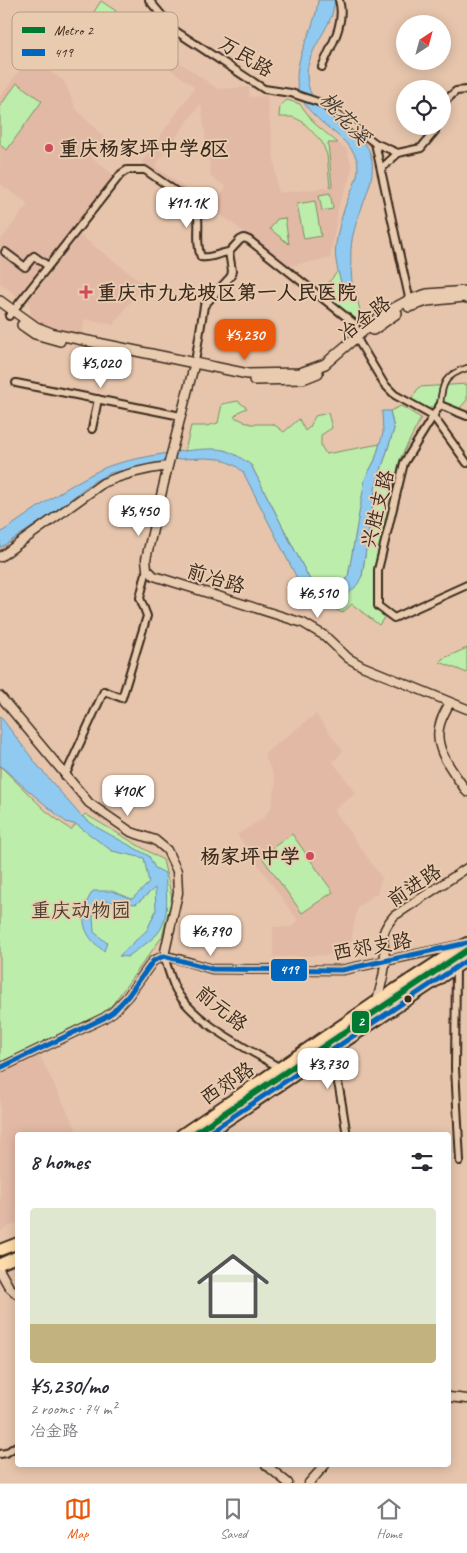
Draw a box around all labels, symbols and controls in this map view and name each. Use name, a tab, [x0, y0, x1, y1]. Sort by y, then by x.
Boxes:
legend	[12, 12, 178, 70]
north arrow	[396, 15, 451, 70]
map controls	[396, 15, 451, 135]
text: Metro 2	[54, 22, 95, 39]
street label: 万民路	[214, 30, 279, 83]
text: 419	[54, 44, 75, 61]
button: locate	[396, 80, 451, 135]
water label: 桃花溪	[314, 86, 377, 151]
place label: 重庆杨家坪中学B区	[59, 136, 229, 161]
marker: 重庆杨家坪中学B区	[43, 142, 55, 154]
pin: ¥11.1K	[146, 186, 228, 229]
text: ¥11.1K	[167, 193, 207, 213]
place label: 重庆市九龙坡区第一人民医院	[97, 280, 357, 305]
marker: 重庆市九龙坡区第一人民医院	[79, 285, 93, 299]
street label: 冶金路	[333, 290, 397, 346]
pin: ¥5,230	[204, 318, 286, 361]
text: ¥5,230	[226, 325, 264, 345]
pin: ¥5,020	[60, 346, 142, 389]
text: ¥5,020	[82, 353, 120, 373]
street label: 兴胜支路	[356, 466, 400, 551]
pin: ¥5,450	[98, 494, 180, 537]
text: ¥5,450	[120, 501, 158, 521]
street label: 前冶路	[184, 558, 249, 599]
pin: ¥6,510	[277, 576, 359, 619]
text: ¥6,510	[298, 583, 338, 603]
pin: ¥10K	[98, 774, 158, 817]
text: ¥10K	[113, 781, 143, 801]
place label: 杨家坪中学	[200, 844, 300, 869]
marker: 杨家坪中学	[304, 850, 316, 862]
street label: 前进路	[382, 858, 447, 913]
park label: 重庆动物园	[31, 898, 131, 923]
pin: ¥6,790	[170, 914, 252, 957]
text: ¥6,790	[191, 921, 231, 941]
street label: 西郊支路	[331, 927, 415, 966]
line badge: 419	[270, 958, 308, 982]
text: 419	[280, 961, 300, 978]
street label: 前元路	[191, 980, 254, 1038]
unlabelled marker	[403, 994, 413, 1004]
line badge: 2	[351, 1010, 370, 1034]
text: 2	[358, 1013, 366, 1030]
pin: ¥3,730	[287, 1048, 369, 1090]
text: ¥3,730	[308, 1054, 348, 1074]
street label: 西郊路	[195, 1056, 260, 1111]
icon: filters	[408, 1148, 436, 1176]
text: 8 homes	[30, 1149, 89, 1175]
icon: home	[188, 1241, 278, 1331]
text: ¥5,230/mo	[30, 1373, 108, 1399]
text: 2 rooms · 74 m²	[30, 1399, 116, 1419]
text: 冶金路	[30, 1421, 78, 1441]
tab: Map	[64, 1495, 92, 1542]
tab: Saved	[219, 1495, 247, 1542]
tab: Home	[375, 1495, 403, 1542]

